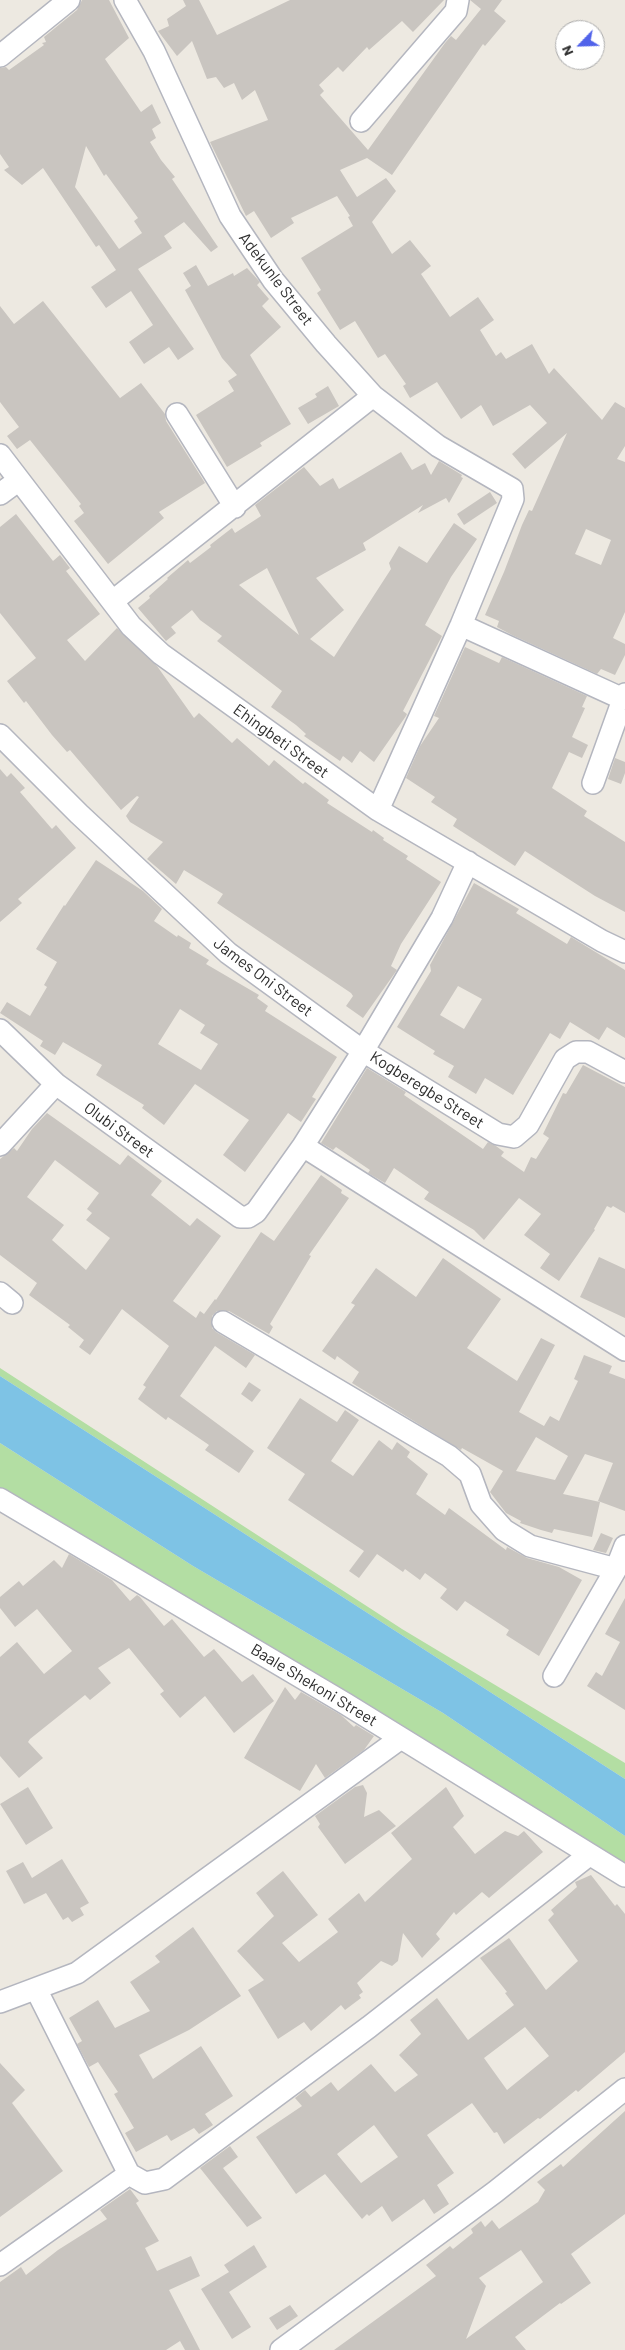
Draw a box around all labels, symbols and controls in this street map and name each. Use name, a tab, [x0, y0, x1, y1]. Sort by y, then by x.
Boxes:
north arrow	[555, 20, 605, 70]
text: N	[557, 43, 576, 59]
street label: Adekunle Street	[235, 229, 317, 329]
street label: Ehingbeti Street	[229, 700, 333, 782]
street label: James Oni Street	[210, 933, 316, 1021]
street label: Kogberegbe Street	[366, 1047, 488, 1133]
street label: Olubi Street	[80, 1098, 158, 1162]
street label: Baale Shekoni Street	[247, 1640, 381, 1730]

